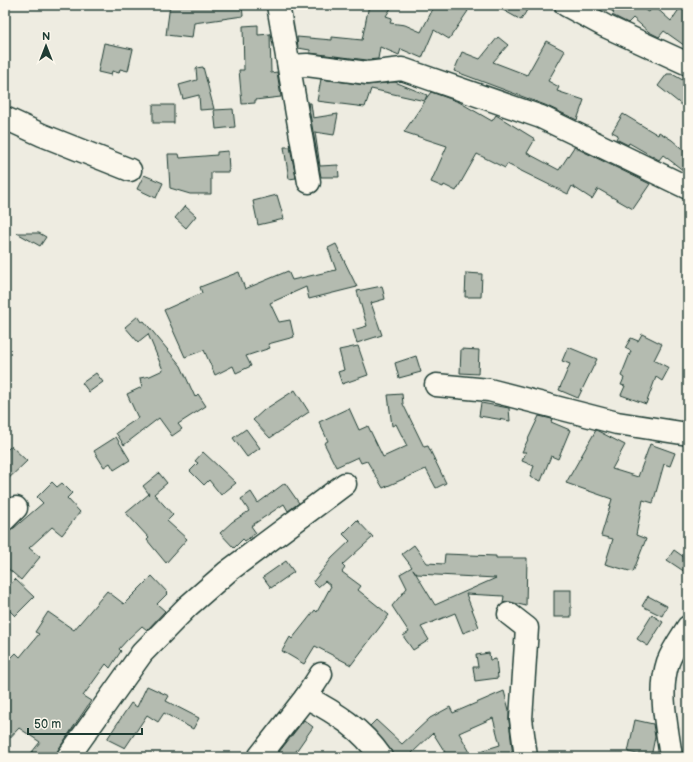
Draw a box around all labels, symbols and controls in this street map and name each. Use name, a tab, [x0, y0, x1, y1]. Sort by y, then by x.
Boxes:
north arrow	[26, 26, 66, 66]
text: N	[42, 30, 50, 43]
scale bar	[28, 710, 142, 736]
text: 50 m	[34, 717, 61, 732]

